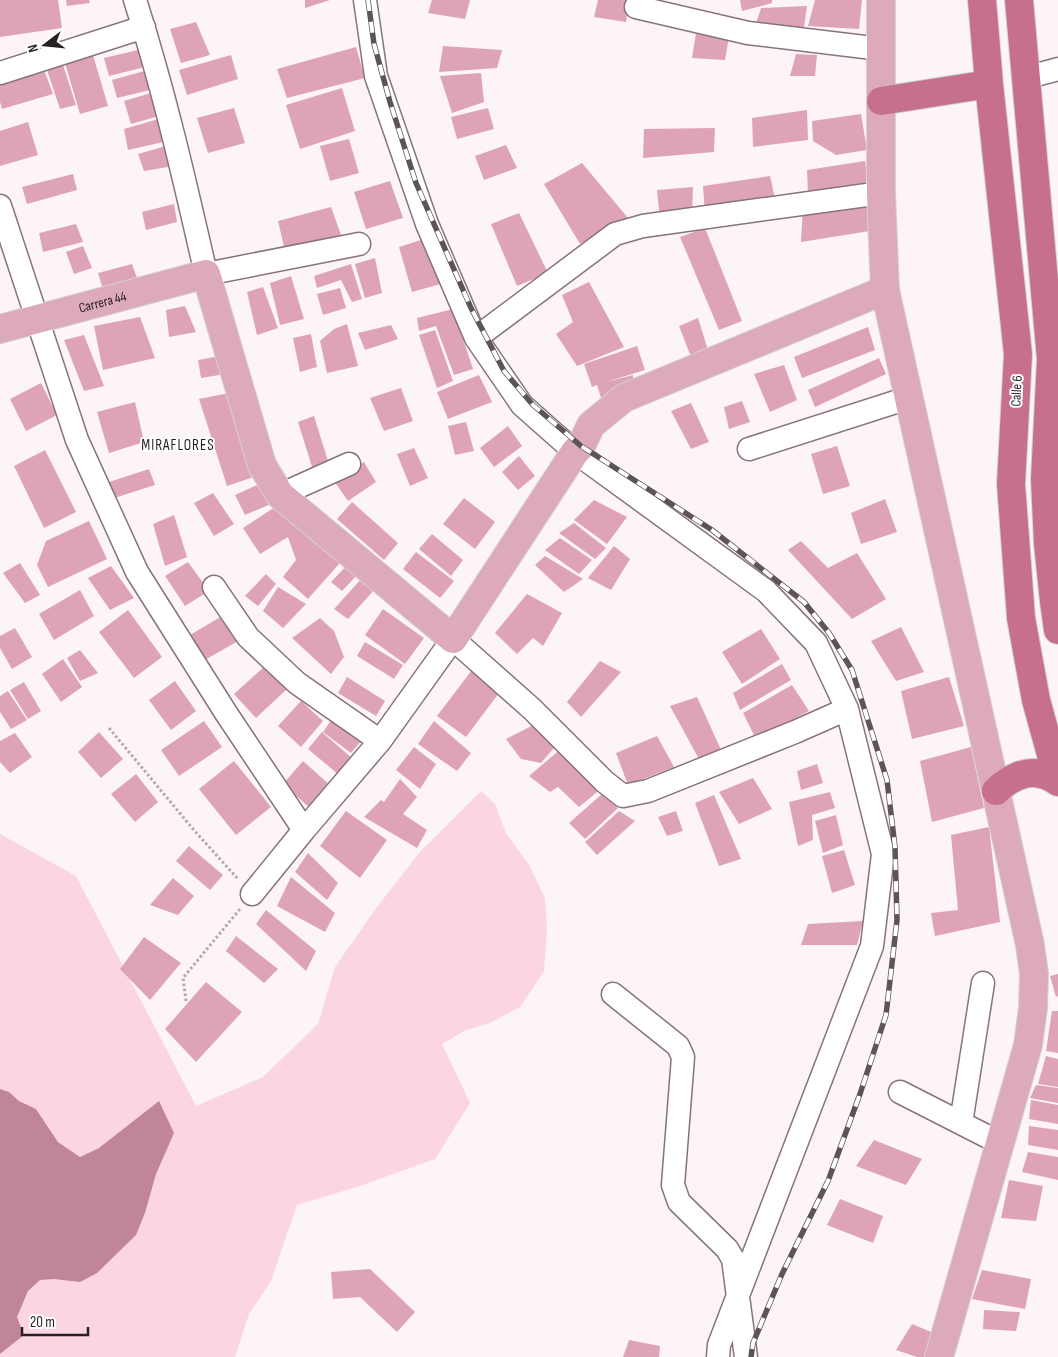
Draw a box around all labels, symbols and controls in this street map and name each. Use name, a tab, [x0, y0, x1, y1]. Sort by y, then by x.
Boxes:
north arrow	[20, 20, 70, 70]
text: N	[24, 43, 42, 54]
street label: Carrera 44	[77, 288, 128, 317]
street label: Calle 6	[1007, 375, 1026, 407]
district label: MIRAFLORES	[141, 436, 215, 455]
scale bar	[22, 1304, 89, 1336]
text: 20 m	[30, 1313, 55, 1332]

